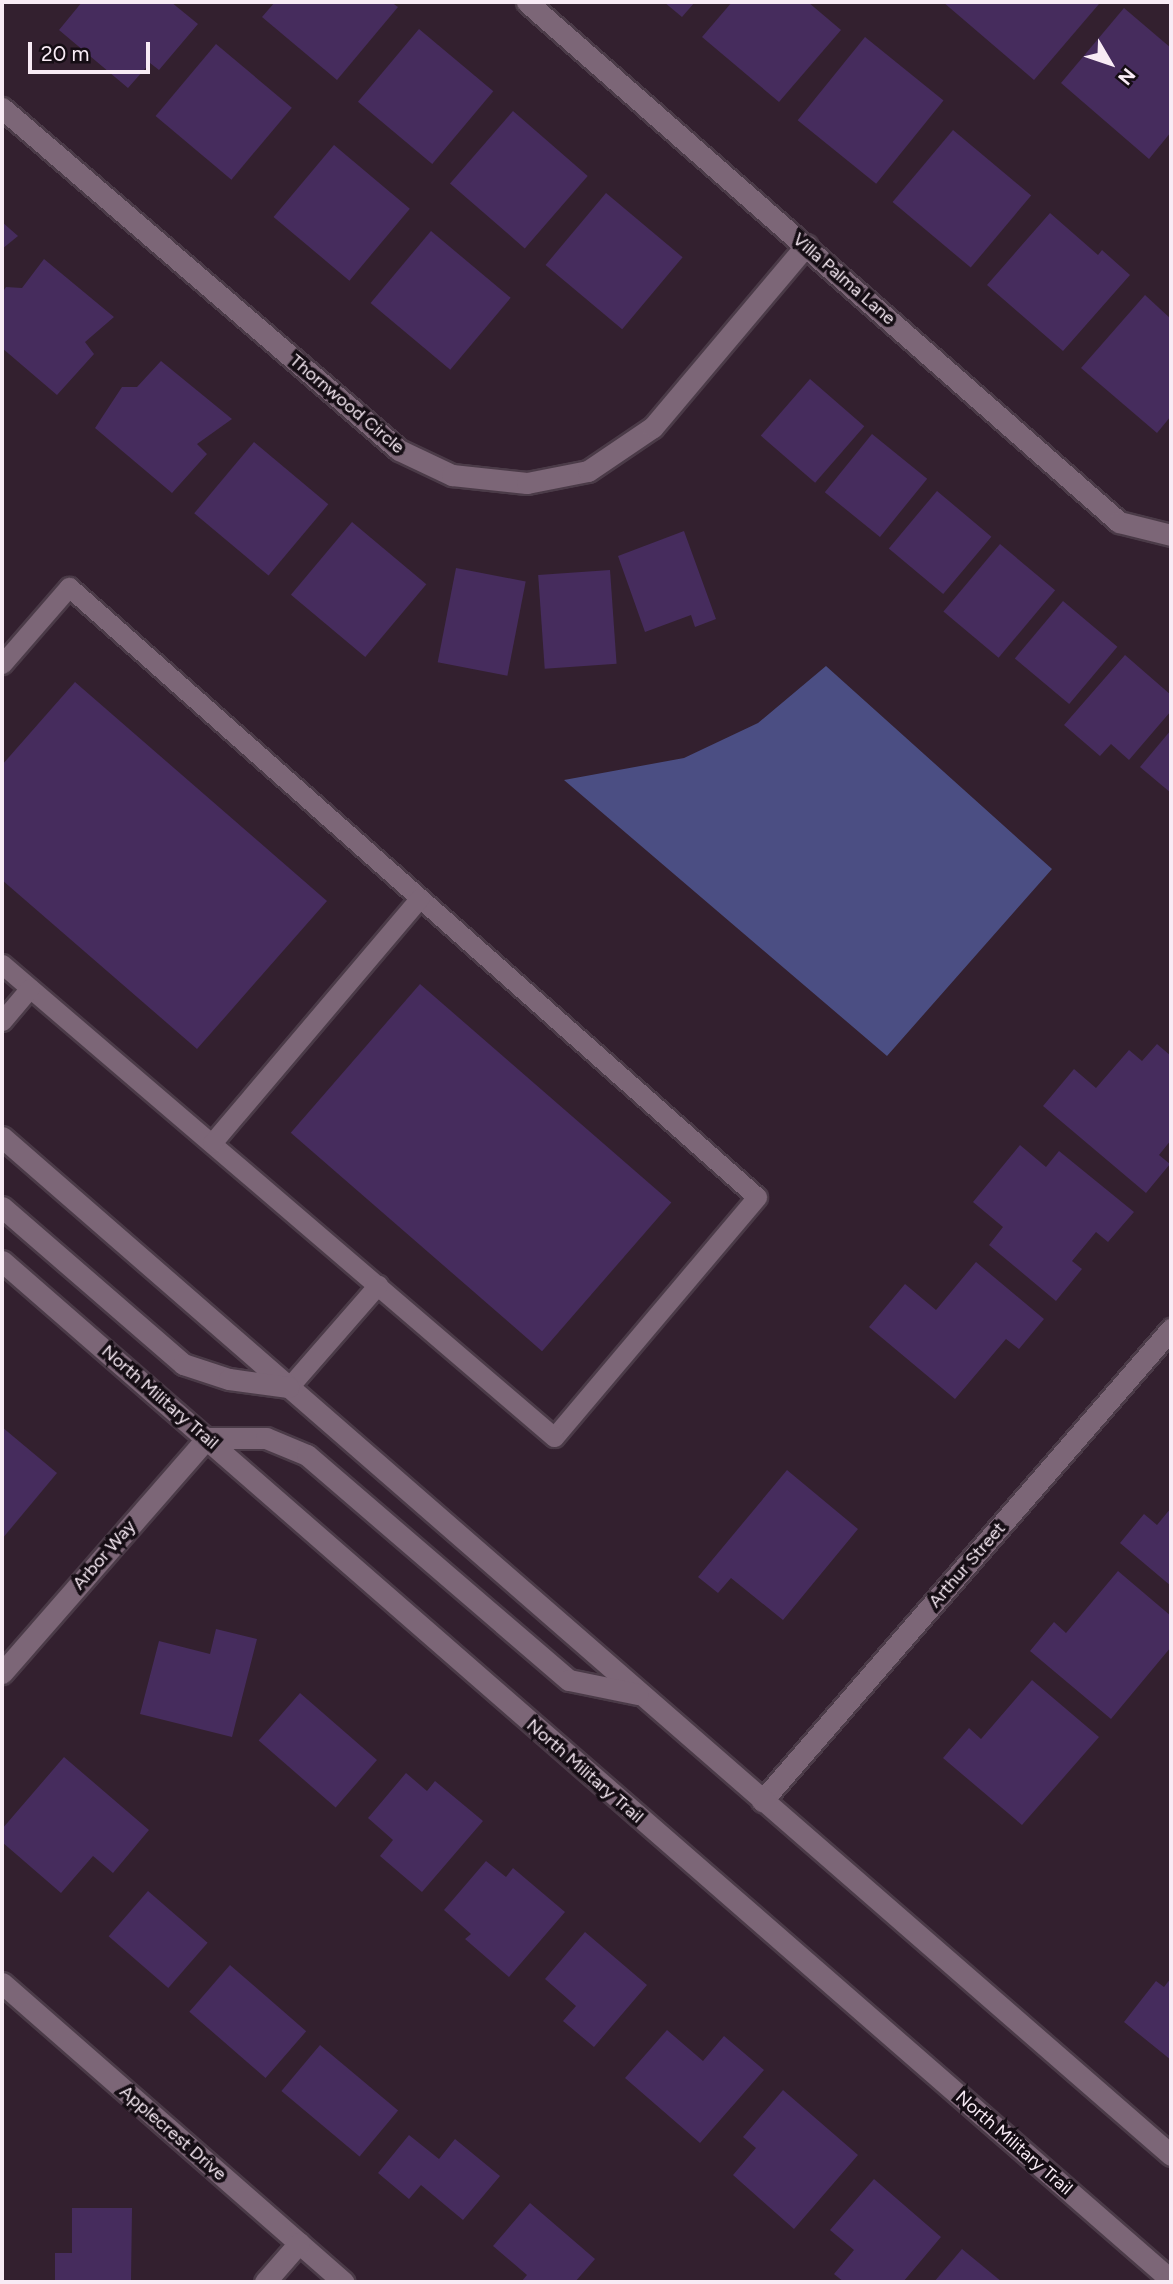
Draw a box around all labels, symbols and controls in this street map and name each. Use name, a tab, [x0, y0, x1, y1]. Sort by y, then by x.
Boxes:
scale bar	[32, 28, 154, 72]
north arrow	[1075, 28, 1145, 98]
text: 20 m	[41, 41, 89, 66]
text: N	[1113, 64, 1140, 89]
street label: Villa Palma Lane	[788, 229, 900, 329]
street label: Thornwood Circle	[285, 350, 409, 458]
street label: North Military Trail	[97, 1340, 223, 1454]
street label: Arbor Way	[68, 1516, 140, 1594]
street label: Arthur Street	[924, 1518, 1010, 1612]
street label: North Military Trail	[522, 1714, 648, 1828]
street label: Applecrest Drive	[115, 2081, 231, 2185]
street label: North Military Trail	[951, 2086, 1077, 2200]

